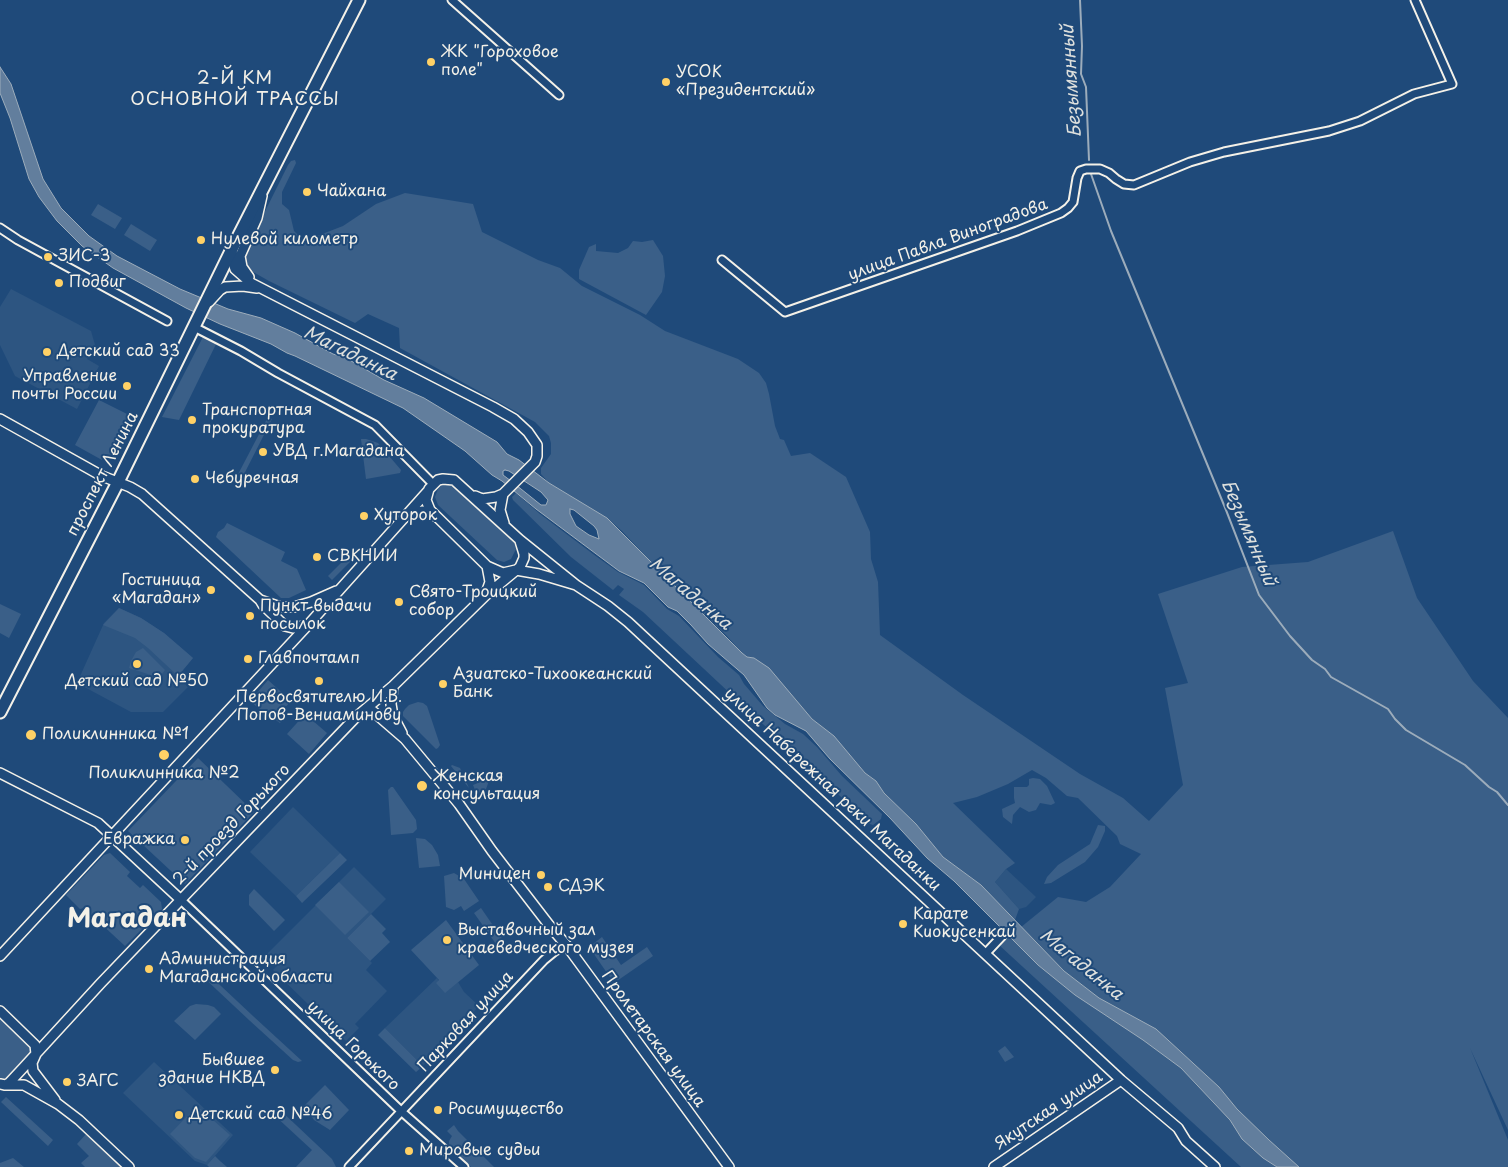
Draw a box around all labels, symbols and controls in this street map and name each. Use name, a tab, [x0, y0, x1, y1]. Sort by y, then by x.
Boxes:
water label: Безымянный	[1057, 24, 1087, 138]
place label: ЖК "Гороховое поле"	[441, 43, 559, 81]
marker: ЖК "Гороховое поле"	[425, 56, 437, 68]
place label: УСОК «Президентский»	[676, 63, 815, 101]
district label: 2-Й КМ ОСНОВНОЙ ТРАССЫ	[128, 68, 342, 110]
marker: УСОК «Президентский»	[660, 76, 672, 88]
place label: Чайхана	[317, 182, 386, 202]
marker: Чайхана	[301, 186, 313, 198]
street label: улица Павла Виноградова	[846, 195, 1050, 285]
place label: Нулевой километр	[211, 230, 358, 250]
marker: Нулевой километр	[195, 234, 207, 246]
place label: ЗИС-3	[58, 247, 110, 267]
marker: ЗИС-3	[42, 251, 54, 263]
place label: Подвиг	[69, 273, 126, 293]
marker: Подвиг	[53, 277, 65, 289]
water label: Магаданка	[300, 322, 400, 386]
place label: Детский сад 33	[57, 342, 180, 362]
marker: Детский сад 33	[41, 346, 53, 358]
place label: Управление почты России	[11, 367, 117, 405]
marker: Управление почты России	[121, 380, 133, 392]
place label: Транспортная прокуратура	[202, 401, 312, 439]
street label: проспект Ленина	[63, 409, 143, 539]
marker: Транспортная прокуратура	[186, 414, 198, 426]
place label: УВД г.Магадана	[273, 442, 404, 462]
marker: УВД г.Магадана	[257, 446, 269, 458]
place label: Чебуречная	[205, 469, 299, 489]
marker: Чебуречная	[189, 473, 201, 485]
water label: Безымянный	[1216, 477, 1280, 589]
place label: Хуторок	[374, 506, 437, 526]
marker: Хуторок	[358, 510, 370, 522]
place label: СВКНИИ	[327, 547, 398, 567]
marker: СВКНИИ	[311, 551, 323, 563]
water label: Магаданка	[644, 553, 736, 635]
place label: Гостиница «Магадан»	[112, 571, 201, 609]
place label: Свято-Троицкий собор	[409, 583, 537, 621]
marker: Гостиница «Магадан»	[205, 584, 217, 596]
marker: Свято-Троицкий собор	[393, 596, 405, 608]
place label: Пункт выдачи посылок	[260, 597, 372, 635]
marker: Пункт выдачи посылок	[244, 610, 256, 622]
place label: Главпочтамп	[258, 649, 360, 669]
marker: Главпочтамп	[242, 653, 254, 665]
marker: Детский сад №50	[131, 658, 143, 670]
place label: Азиатско-Тихоокеанский Банк	[453, 665, 652, 703]
place label: Детский сад №50	[65, 672, 209, 692]
marker: Первосвятителю И.В. Попов-Вениаминову	[313, 675, 325, 687]
marker: Азиатско-Тихоокеанский Банк	[437, 678, 449, 690]
street label: улица Набережная реки Магаданки	[720, 684, 944, 896]
place label: Первосвятителю И.В. Попов-Вениаминову	[236, 688, 402, 726]
place label: Поликлинника №1	[42, 725, 189, 745]
marker: Поликлинника №1	[24, 728, 38, 742]
marker: Поликлинника №2	[157, 748, 171, 762]
street label: 2-й проезд Горького	[169, 761, 295, 889]
place label: Поликлинника №2	[88, 764, 240, 784]
place label: Женская консультация	[433, 767, 540, 805]
marker: Женская консультация	[415, 779, 429, 793]
place label: Евражка	[103, 830, 175, 850]
marker: Евражка	[179, 834, 191, 846]
place label: Миницен	[458, 865, 531, 885]
marker: Миницен	[535, 869, 547, 881]
place label: СДЭК	[558, 877, 605, 897]
marker: СДЭК	[542, 881, 554, 893]
district label: Магадан	[67, 904, 187, 936]
place label: Карате Киокусенкай	[913, 905, 1016, 943]
marker: Карате Киокусенкай	[897, 918, 909, 930]
place label: Выставочный зал краеведческого музея	[457, 921, 634, 959]
water label: Магаданка	[1035, 925, 1127, 1005]
marker: Выставочный зал краеведческого музея	[441, 934, 453, 946]
place label: Администрация Магаданской области	[159, 950, 333, 988]
marker: Администрация Магаданской области	[143, 963, 155, 975]
street label: Пролетарская улица	[597, 967, 709, 1111]
street label: Парковая улица	[414, 968, 518, 1076]
street label: улица Горького	[303, 997, 403, 1095]
place label: Бывшее здание НКВД	[159, 1051, 265, 1089]
marker: Бывшее здание НКВД	[269, 1064, 281, 1076]
street label: Якутская улица	[991, 1068, 1107, 1154]
place label: ЗАГС	[77, 1072, 119, 1092]
marker: ЗАГС	[61, 1076, 73, 1088]
place label: Росимущество	[448, 1100, 564, 1120]
marker: Росимущество	[432, 1104, 444, 1116]
place label: Детский сад №46	[189, 1105, 332, 1125]
marker: Детский сад №46	[173, 1109, 185, 1121]
place label: Мировые судьи	[419, 1141, 541, 1161]
marker: Мировые судьи	[403, 1145, 415, 1157]

